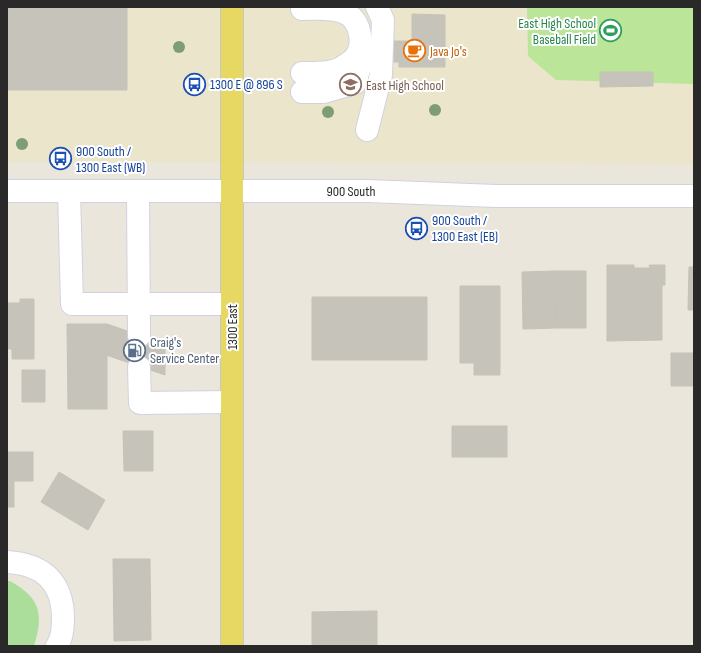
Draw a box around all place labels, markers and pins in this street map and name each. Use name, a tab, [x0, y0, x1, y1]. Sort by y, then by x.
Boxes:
place label: East High School Baseball Field	[518, 15, 596, 48]
sports icon: East High School Baseball Field	[598, 18, 624, 44]
cafe icon: Java Jo's	[401, 38, 427, 64]
place label: Java Jo's	[429, 43, 467, 60]
bus stop icon: 1300 E @ 896 S	[181, 71, 207, 97]
school or university icon: East High School	[337, 72, 363, 98]
place label: 1300 E @ 896 S	[210, 76, 283, 93]
place label: East High School	[366, 77, 444, 94]
place label: 900 South / 1300 East (WB)	[76, 143, 145, 176]
bus stop icon: 900 South / 1300 East (WB)	[48, 146, 74, 172]
place label: 900 South / 1300 East (EB)	[432, 212, 498, 245]
bus stop icon: 900 South / 1300 East (EB)	[404, 215, 430, 241]
place label: Craig's Service Center	[150, 334, 219, 367]
fuel station icon: Craig's Service Center	[122, 337, 148, 363]

